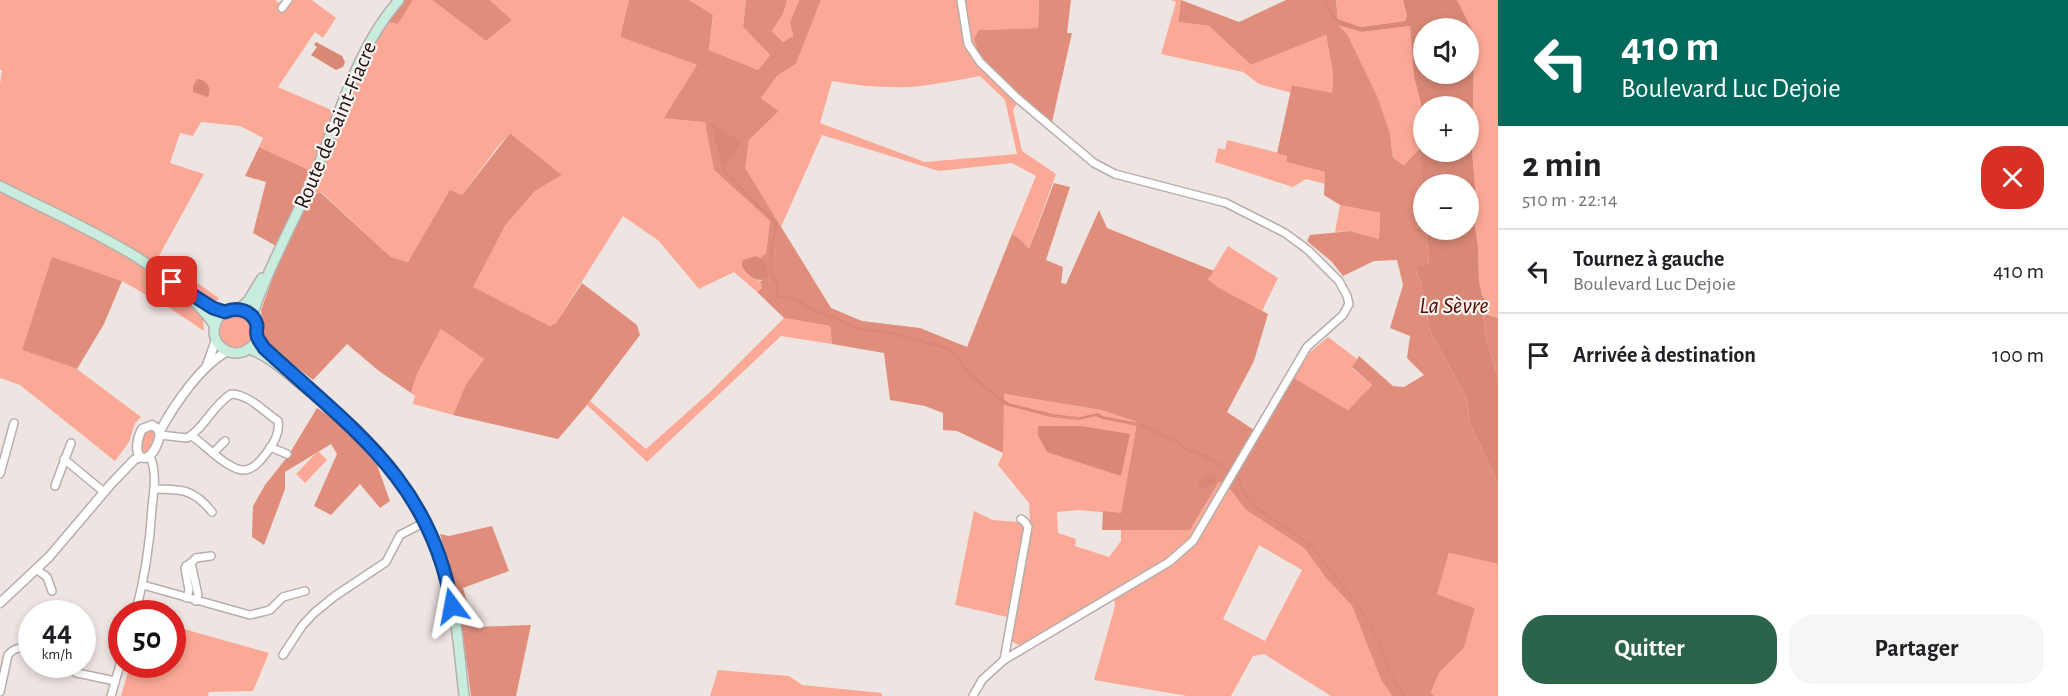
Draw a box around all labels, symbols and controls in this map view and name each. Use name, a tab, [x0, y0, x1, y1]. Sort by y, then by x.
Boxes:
map controls	[1413, 18, 1479, 240]
button: sound	[1413, 18, 1479, 84]
icon: left	[1522, 24, 1600, 102]
text: 410 m	[1621, 26, 1719, 68]
street label: Route de Saint-Fiacre	[290, 38, 380, 212]
text: Boulevard Luc Dejoie	[1621, 75, 1841, 102]
button: +	[1413, 96, 1479, 162]
button: close	[1981, 146, 2044, 209]
text: 2 min	[1522, 147, 1602, 183]
button: −	[1413, 174, 1479, 240]
text: 510 m · 22:14	[1522, 190, 1618, 210]
text: Tournez à gauche	[1573, 248, 1724, 270]
icon: left	[1522, 255, 1555, 288]
pin	[146, 256, 197, 307]
text: 410 m	[1993, 260, 2044, 282]
icon: arrive	[155, 265, 188, 298]
text: Boulevard Luc Dejoie	[1573, 274, 1736, 294]
water label: La Sèvre	[1419, 294, 1489, 318]
icon: arrive	[1522, 339, 1555, 372]
text: Arrivée à destination	[1573, 344, 1756, 366]
text: 100 m	[1992, 344, 2044, 366]
position arrow	[420, 574, 484, 638]
speed limit sign: 50	[108, 600, 186, 678]
button: Quitter	[1522, 615, 1777, 684]
button: Partager	[1789, 615, 2044, 684]
text: 44	[42, 617, 72, 647]
text: km/h	[42, 647, 72, 662]

